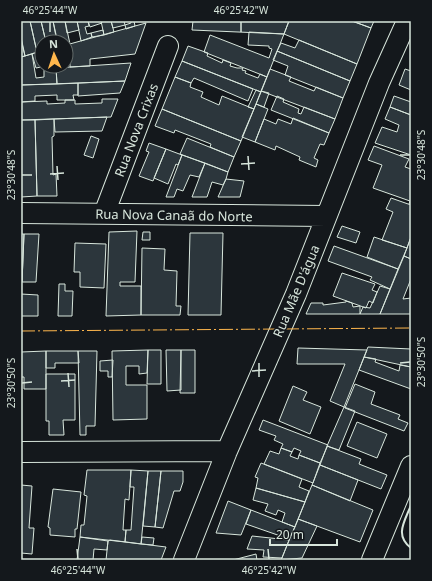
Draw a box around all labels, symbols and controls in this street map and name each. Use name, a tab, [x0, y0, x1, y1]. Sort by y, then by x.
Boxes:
text: 46°25'44"W	[23, 3, 78, 17]
text: 46°25'42"W	[214, 3, 269, 17]
north arrow	[34, 34, 74, 74]
text: N	[49, 36, 58, 51]
street label: Rua Nova Crixas	[110, 81, 162, 179]
text: 23°30'48"S	[414, 129, 428, 180]
text: 23°30'48"S	[4, 149, 18, 200]
street label: Rua Nova Canaã do Norte	[95, 205, 253, 225]
street label: Rua Mãe D'água	[268, 242, 324, 340]
text: 23°30'50"S	[414, 336, 428, 387]
text: 23°30'50"S	[4, 357, 18, 408]
scale bar	[270, 521, 337, 547]
text: 20 m	[276, 526, 304, 543]
text: 46°25'44"W	[51, 563, 106, 577]
text: 46°25'42"W	[242, 563, 297, 577]

